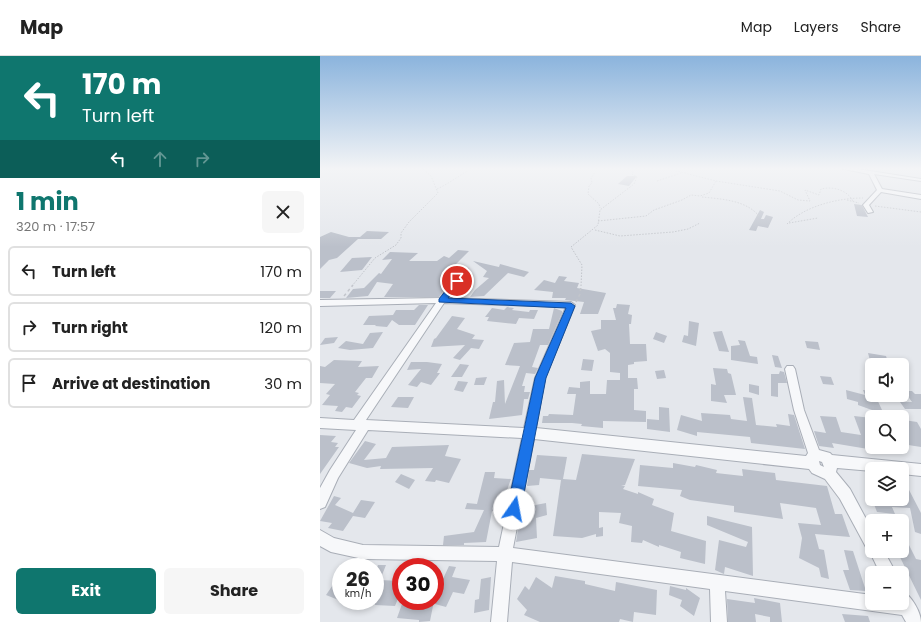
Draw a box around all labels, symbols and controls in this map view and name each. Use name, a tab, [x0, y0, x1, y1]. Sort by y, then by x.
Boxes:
text: Map	[20, 14, 63, 41]
text: Map	[741, 17, 772, 37]
text: Layers	[794, 17, 838, 37]
text: Share	[860, 17, 901, 37]
text: 170 m	[82, 65, 161, 104]
icon: left	[16, 72, 68, 124]
text: Turn left	[82, 103, 154, 128]
icon: left	[107, 148, 129, 170]
icon: ahead	[149, 148, 171, 170]
icon: right	[191, 148, 213, 170]
text: 1 min	[16, 185, 79, 218]
button: close	[262, 191, 304, 233]
text: 320 m · 17:57	[16, 217, 95, 236]
icon: left	[18, 260, 40, 282]
text: Turn left	[52, 261, 116, 282]
text: 170 m	[260, 261, 302, 282]
pin	[440, 264, 474, 298]
icon: arrive	[446, 270, 468, 292]
icon: right	[18, 316, 40, 338]
text: Turn right	[52, 317, 128, 338]
text: 120 m	[260, 317, 302, 338]
map controls	[865, 358, 909, 610]
button: sound	[865, 358, 909, 402]
icon: arrive	[18, 372, 40, 394]
text: Arrive at destination	[52, 373, 210, 394]
text: 30 m	[264, 373, 302, 394]
button: search	[865, 410, 909, 454]
button: layers	[865, 462, 909, 506]
position arrow	[493, 488, 535, 530]
button: +	[865, 514, 909, 558]
speed limit sign: 30	[392, 558, 444, 610]
text: 26	[346, 565, 370, 593]
button: −	[865, 566, 909, 610]
button: Exit	[16, 568, 156, 614]
button: Share	[164, 568, 304, 614]
text: km/h	[345, 586, 371, 601]

